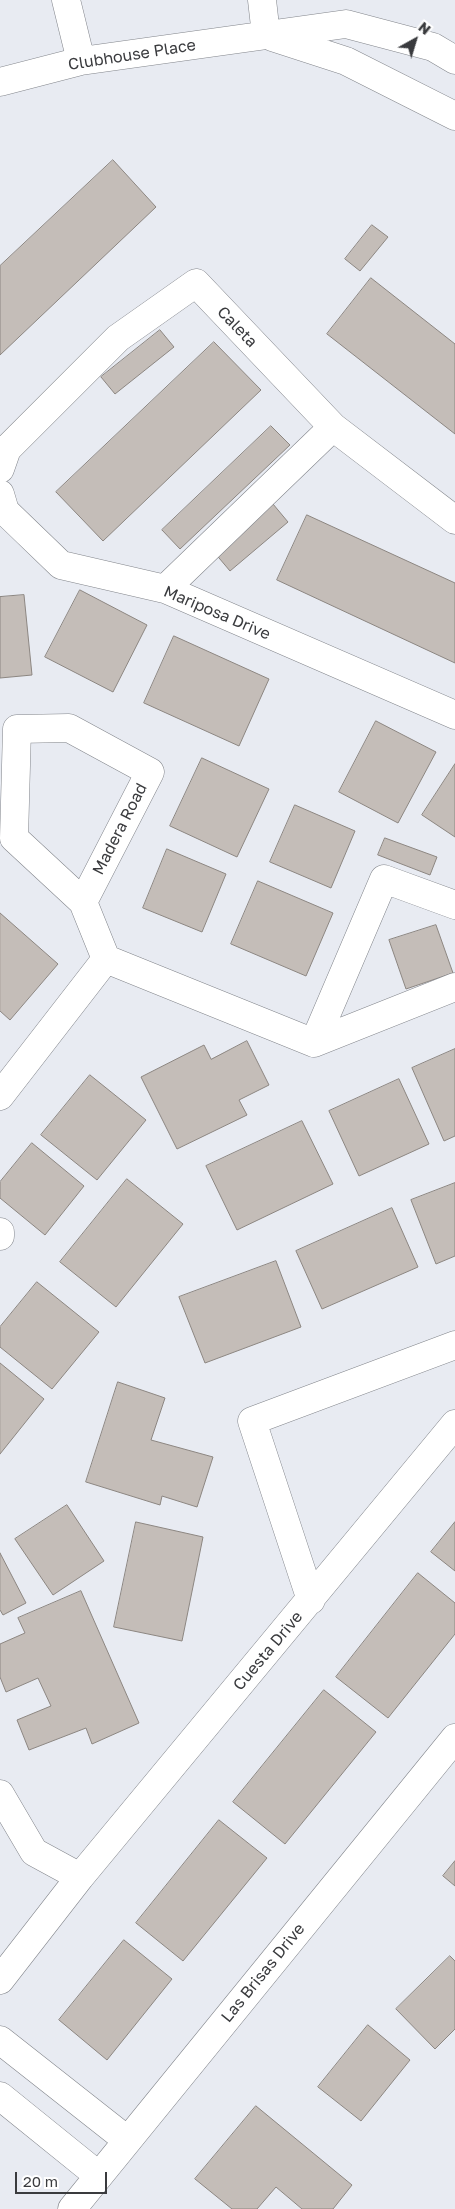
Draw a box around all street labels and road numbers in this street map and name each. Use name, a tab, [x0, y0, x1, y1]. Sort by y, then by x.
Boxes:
street label: Clubhouse Place	[67, 35, 197, 75]
street label: Caleta	[213, 302, 261, 352]
street label: Mariposa Drive	[161, 582, 273, 644]
street label: Madera Road	[89, 780, 151, 878]
street label: Cuesta Drive	[229, 1608, 307, 1694]
street label: Las Brisas Drive	[217, 1920, 309, 2026]

